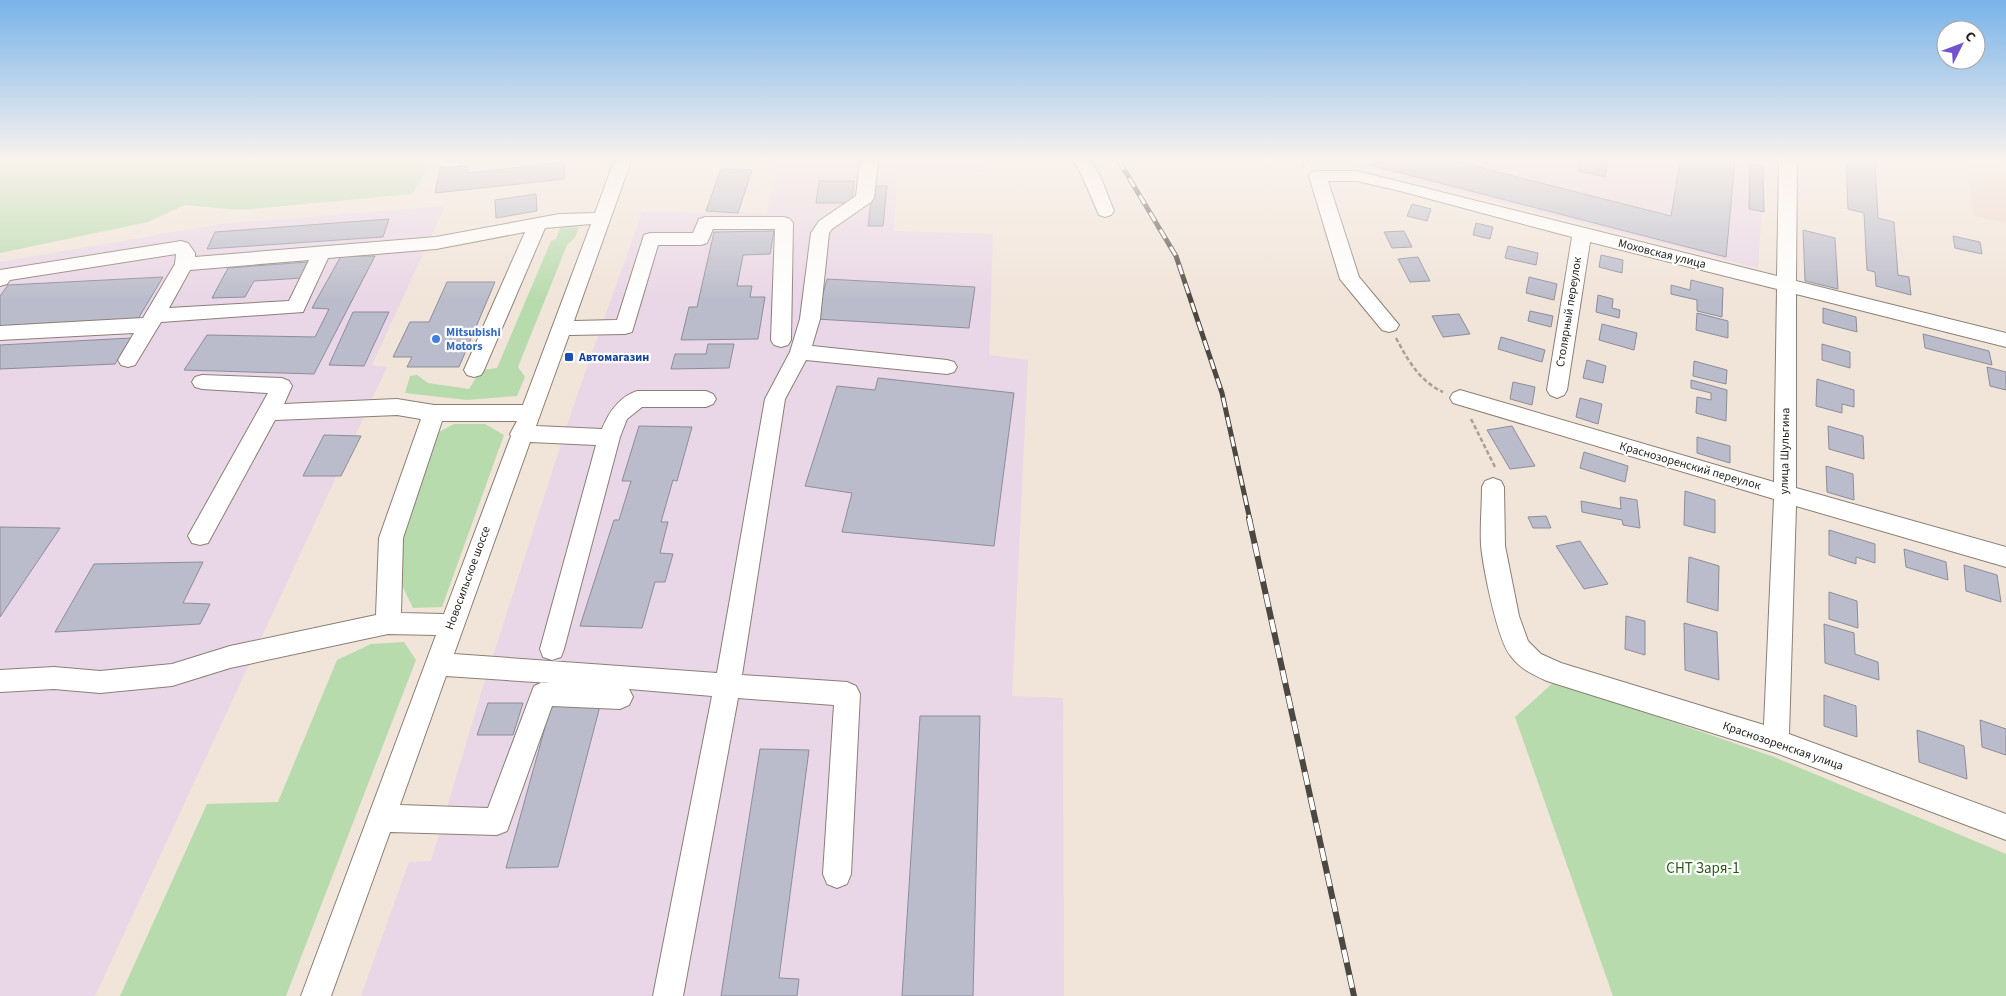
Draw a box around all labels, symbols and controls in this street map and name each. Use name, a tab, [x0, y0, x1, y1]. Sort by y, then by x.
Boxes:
north arrow	[1936, 20, 1986, 70]
text: С	[1960, 27, 1980, 47]
street label: Моховская улица	[1616, 235, 1708, 273]
street label: Столярный переулок	[1552, 256, 1586, 368]
place label: Mitsubishi Motors	[446, 324, 501, 355]
marker: Mitsubishi Motors	[430, 333, 442, 345]
place label: Автомагазин	[578, 349, 649, 366]
marker: Автомагазин	[563, 351, 575, 363]
street label: улица Шульгина	[1776, 408, 1794, 494]
street label: Краснозоренский переулок	[1617, 438, 1763, 494]
street label: Новосильское шоссе	[441, 524, 495, 632]
street label: Краснозоренская улица	[1720, 717, 1846, 775]
park label: СНТ Заря-1	[1666, 858, 1740, 879]

